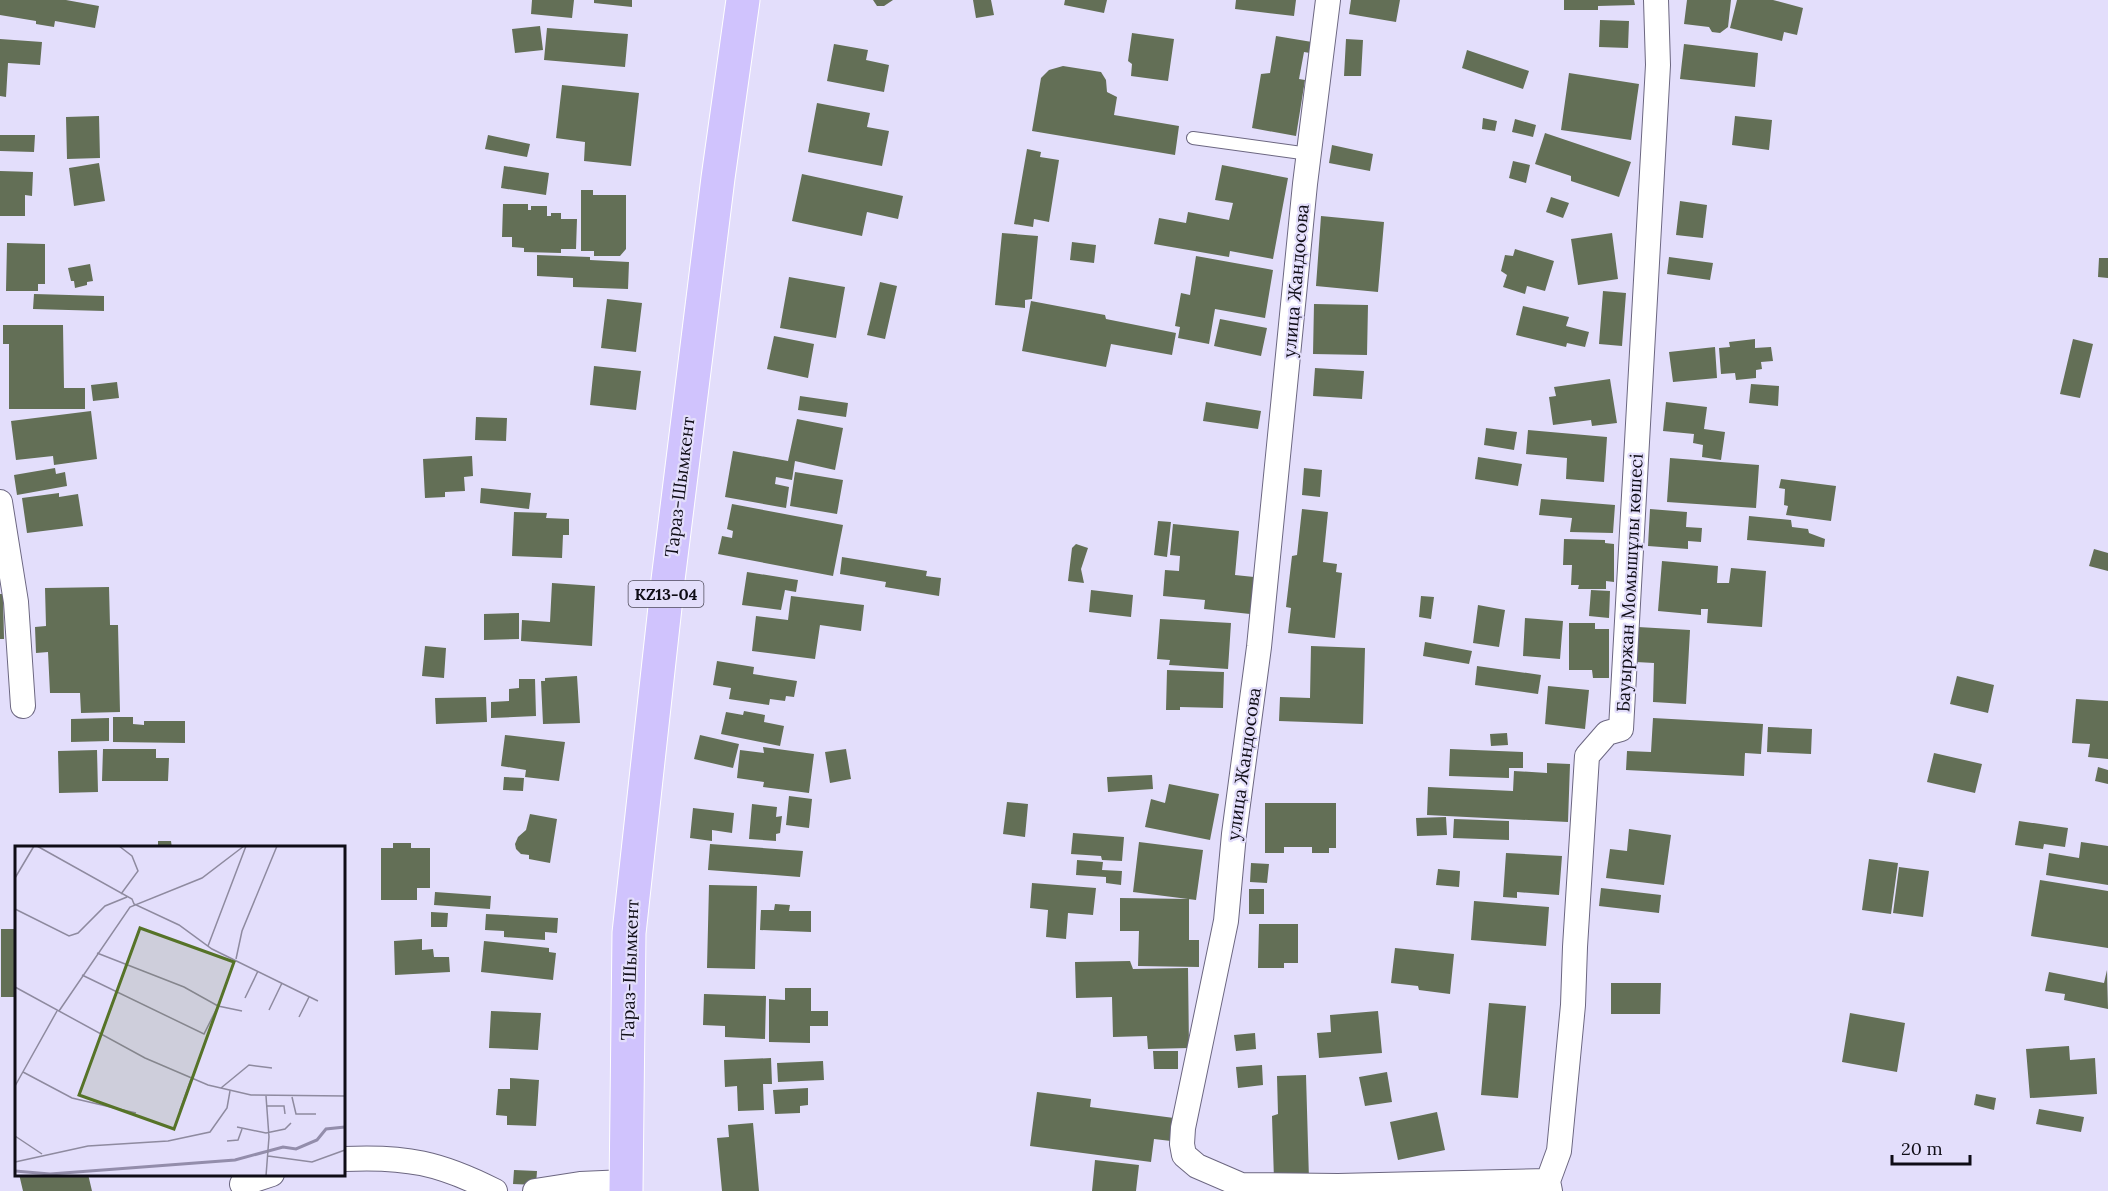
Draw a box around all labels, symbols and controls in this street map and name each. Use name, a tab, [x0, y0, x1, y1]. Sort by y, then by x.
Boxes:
street label: улица Жандосова	[1277, 203, 1314, 359]
street label: Тараз-Шымкент	[659, 415, 700, 558]
street label: Бауыржан Момышұлы көшесі	[1611, 453, 1648, 713]
road number: KZ13-04	[628, 581, 704, 607]
street label: улица Жандосова	[1221, 686, 1266, 842]
inset map	[15, 846, 345, 1176]
street label: Тараз-Шымкент	[616, 899, 643, 1041]
scale bar	[1892, 1128, 1970, 1166]
text: 20 m	[1901, 1137, 1943, 1160]

